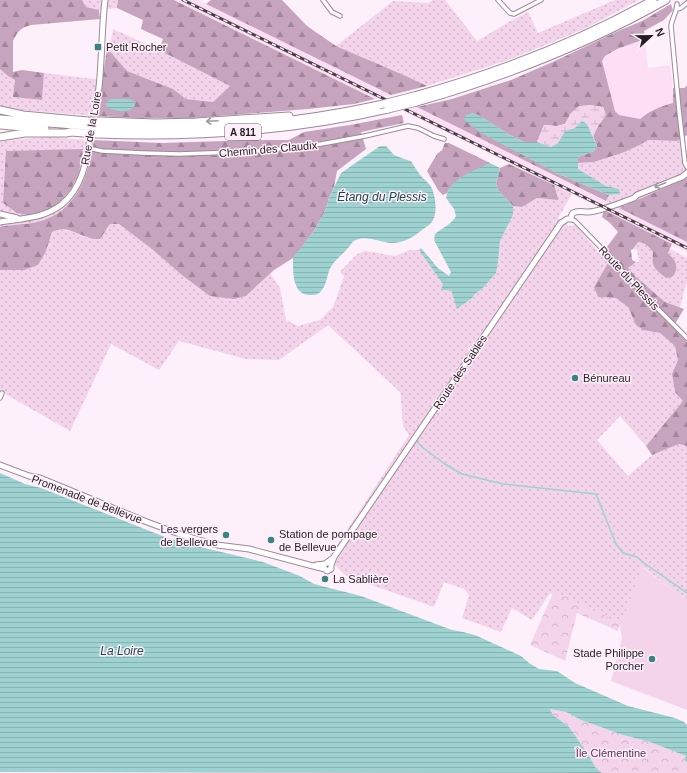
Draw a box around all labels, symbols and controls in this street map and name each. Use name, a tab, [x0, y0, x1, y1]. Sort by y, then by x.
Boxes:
north arrow	[631, 16, 671, 56]
text: N	[653, 26, 667, 38]
place label: Petit Rocher	[106, 41, 167, 53]
marker: Petit Rocher	[93, 42, 103, 52]
street label: Rue de la Loire	[79, 90, 103, 166]
one-way arrow	[206, 117, 219, 125]
road number: A 811	[225, 124, 261, 140]
street label: Chemin des Claudix	[218, 139, 318, 159]
one-way arrow	[655, 182, 667, 190]
water label: Étang du Plessis	[337, 189, 427, 204]
street label: Route du Plessis	[596, 244, 662, 313]
street label: Route des Sables	[431, 332, 490, 411]
place label: Bénureau	[583, 372, 631, 384]
marker: Bénureau	[570, 373, 580, 383]
street label: Promenade de Bellevue	[30, 472, 144, 526]
place label: Les vergers de Bellevue	[161, 523, 218, 548]
place label: Station de pompage de Bellevue	[279, 528, 377, 553]
marker: Les vergers de Bellevue	[221, 530, 231, 540]
marker: Station de pompage de Bellevue	[266, 535, 276, 545]
place label: La Sablière	[333, 573, 389, 585]
marker: La Sablière	[320, 574, 330, 584]
water label: La Loire	[100, 644, 144, 658]
place label: Stade Philippe Porcher	[573, 647, 644, 672]
marker: Stade Philippe Porcher	[647, 654, 657, 664]
park label: Île Clémentine	[575, 747, 646, 759]

